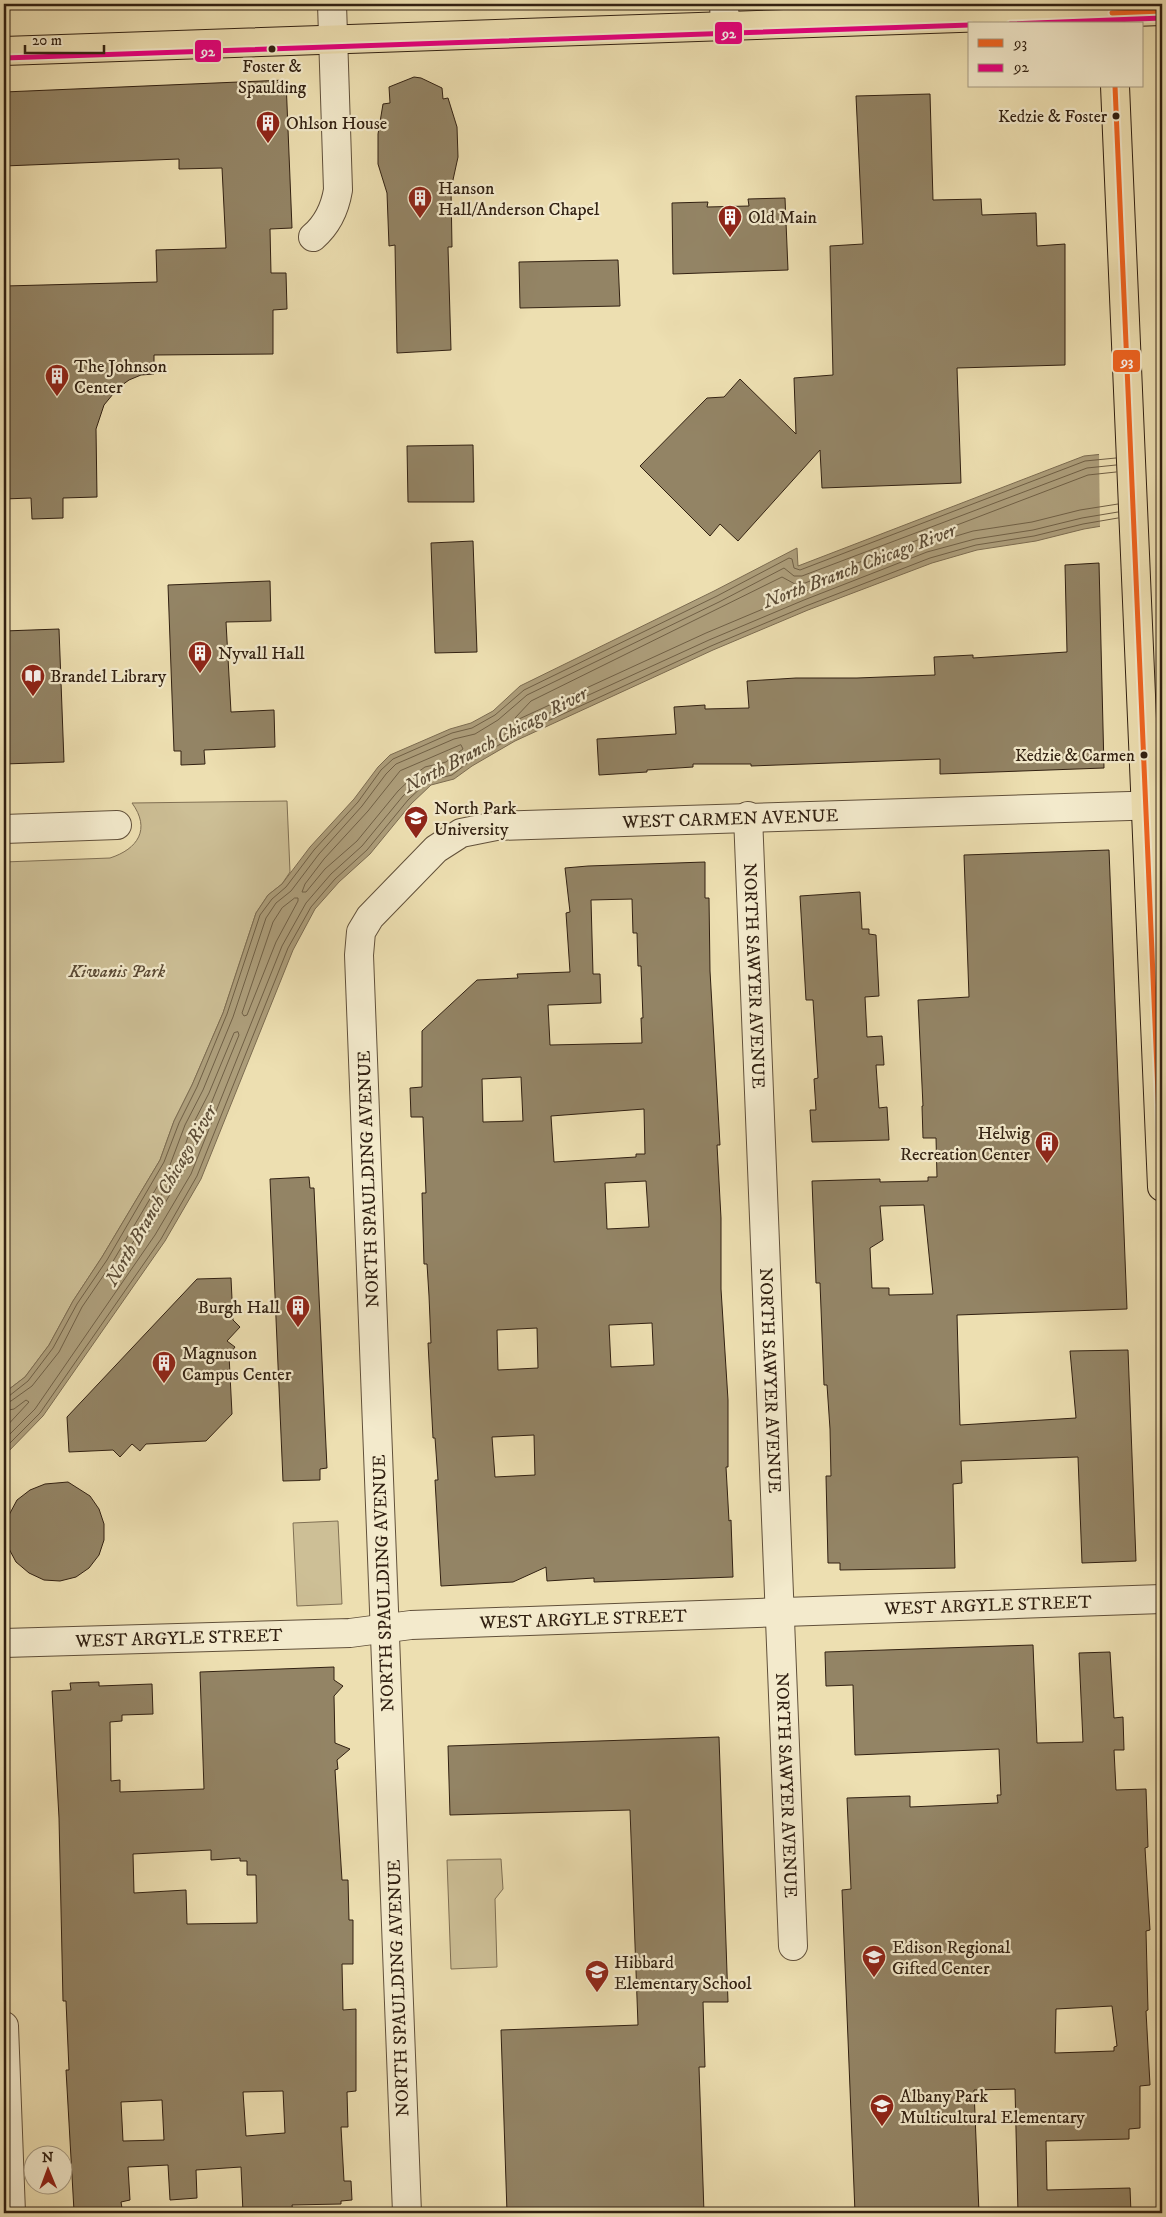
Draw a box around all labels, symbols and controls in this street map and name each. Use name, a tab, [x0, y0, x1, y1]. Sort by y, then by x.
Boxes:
line badge: 92	[714, 21, 743, 45]
scale bar	[25, 22, 104, 54]
legend	[968, 22, 1144, 88]
text: 92	[721, 25, 737, 43]
text: 20 m	[32, 31, 62, 50]
text: 93	[1013, 34, 1027, 53]
line badge: 92	[194, 39, 222, 63]
text: 92	[200, 43, 216, 61]
marker: Foster & Spaulding	[267, 44, 277, 54]
place label: Foster & Spaulding	[238, 56, 307, 99]
text: 92	[1013, 58, 1029, 77]
place label: Kedzie & Foster	[998, 106, 1108, 128]
building icon: Ohlson House	[255, 110, 281, 144]
marker: Kedzie & Foster	[1111, 111, 1121, 121]
place label: Ohlson House	[286, 113, 387, 135]
place label: Hanson Hall/Anderson Chapel	[438, 178, 600, 221]
building icon: Hanson Hall/Anderson Chapel	[407, 185, 433, 219]
building icon: Old Main	[717, 204, 743, 238]
place label: Old Main	[748, 207, 818, 229]
line badge: 93	[1112, 349, 1141, 373]
text: 93	[1120, 353, 1133, 371]
place label: The Johnson Center	[74, 356, 167, 399]
building icon: The Johnson Center	[44, 363, 70, 397]
water label: North Branch Chicago River	[759, 518, 961, 614]
building icon: Nyvall Hall	[187, 640, 213, 674]
place label: Nyvall Hall	[218, 643, 305, 665]
library icon: Brandel Library	[20, 663, 46, 697]
place label: Brandel Library	[50, 666, 167, 688]
water label: North Branch Chicago River	[399, 681, 593, 799]
place label: Kedzie & Carmen	[1015, 745, 1135, 767]
marker: Kedzie & Carmen	[1139, 750, 1149, 760]
place label: North Park University	[434, 798, 517, 841]
school or university icon: North Park University	[403, 805, 429, 839]
street label: WEST CARMEN AVENUE	[621, 805, 839, 834]
street label: NORTH SAWYER AVENUE	[738, 863, 769, 1089]
park label: Kiwanis Park	[68, 961, 166, 983]
street label: NORTH SPAULDING AVENUE	[354, 1050, 384, 1308]
water label: North Branch Chicago River	[100, 1099, 224, 1291]
place label: Helwig Recreation Center	[900, 1123, 1030, 1166]
building icon: Helwig Recreation Center	[1034, 1130, 1060, 1164]
street label: NORTH SAWYER AVENUE	[754, 1267, 785, 1494]
building icon: Burgh Hall	[285, 1294, 311, 1328]
place label: Burgh Hall	[198, 1297, 281, 1319]
place label: Magnuson Campus Center	[182, 1343, 292, 1386]
building icon: Magnuson Campus Center	[151, 1350, 177, 1384]
street label: NORTH SPAULDING AVENUE	[369, 1454, 399, 1712]
street label: WEST ARGYLE STREET	[883, 1591, 1092, 1621]
street label: WEST ARGYLE STREET	[478, 1605, 688, 1635]
street label: WEST ARGYLE STREET	[74, 1625, 283, 1653]
street label: NORTH SAWYER AVENUE	[770, 1672, 801, 1899]
street label: NORTH SPAULDING AVENUE	[384, 1859, 414, 2117]
place label: Edison Regional Gifted Center	[892, 1937, 1011, 1980]
school or university icon: Edison Regional Gifted Center	[861, 1944, 887, 1978]
place label: Hibbard Elementary School	[614, 1952, 752, 1995]
school or university icon: Hibbard Elementary School	[584, 1959, 610, 1993]
place label: Albany Park Multicultural Elementary	[900, 2086, 1085, 2129]
school or university icon: Albany Park Multicultural Elementary	[869, 2093, 895, 2127]
north arrow	[22, 2144, 72, 2194]
text: N	[42, 2149, 54, 2167]

